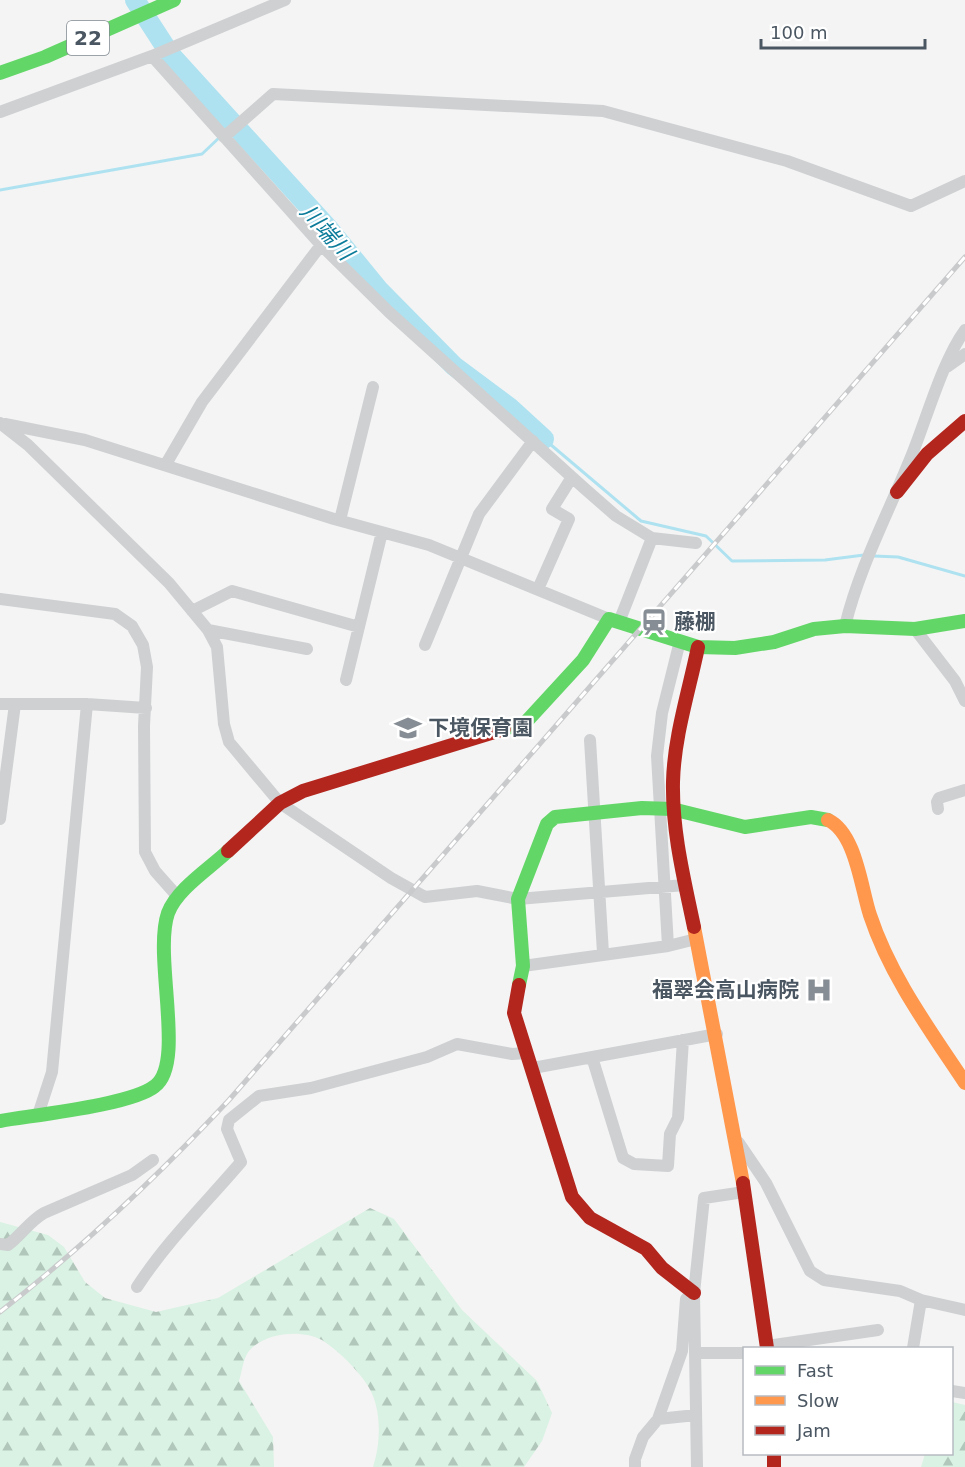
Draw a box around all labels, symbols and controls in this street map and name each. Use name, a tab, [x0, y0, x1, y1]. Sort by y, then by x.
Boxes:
scale bar	[761, 12, 924, 50]
road number: 22	[67, 21, 109, 55]
text: 100 m	[770, 22, 828, 43]
water label: 川端川	[296, 199, 360, 266]
station icon: 藤棚	[639, 607, 669, 637]
place label: 藤棚	[674, 610, 716, 634]
school or university icon: 下境保育園	[393, 713, 423, 743]
place label: 下境保育園	[428, 716, 533, 740]
hospital icon: 福翠会高山病院	[804, 975, 834, 1005]
place label: 福翠会高山病院	[652, 978, 799, 1002]
legend	[743, 1347, 953, 1455]
text: Fast	[797, 1360, 833, 1381]
text: Slow	[797, 1390, 839, 1411]
text: Jam	[796, 1420, 831, 1441]

